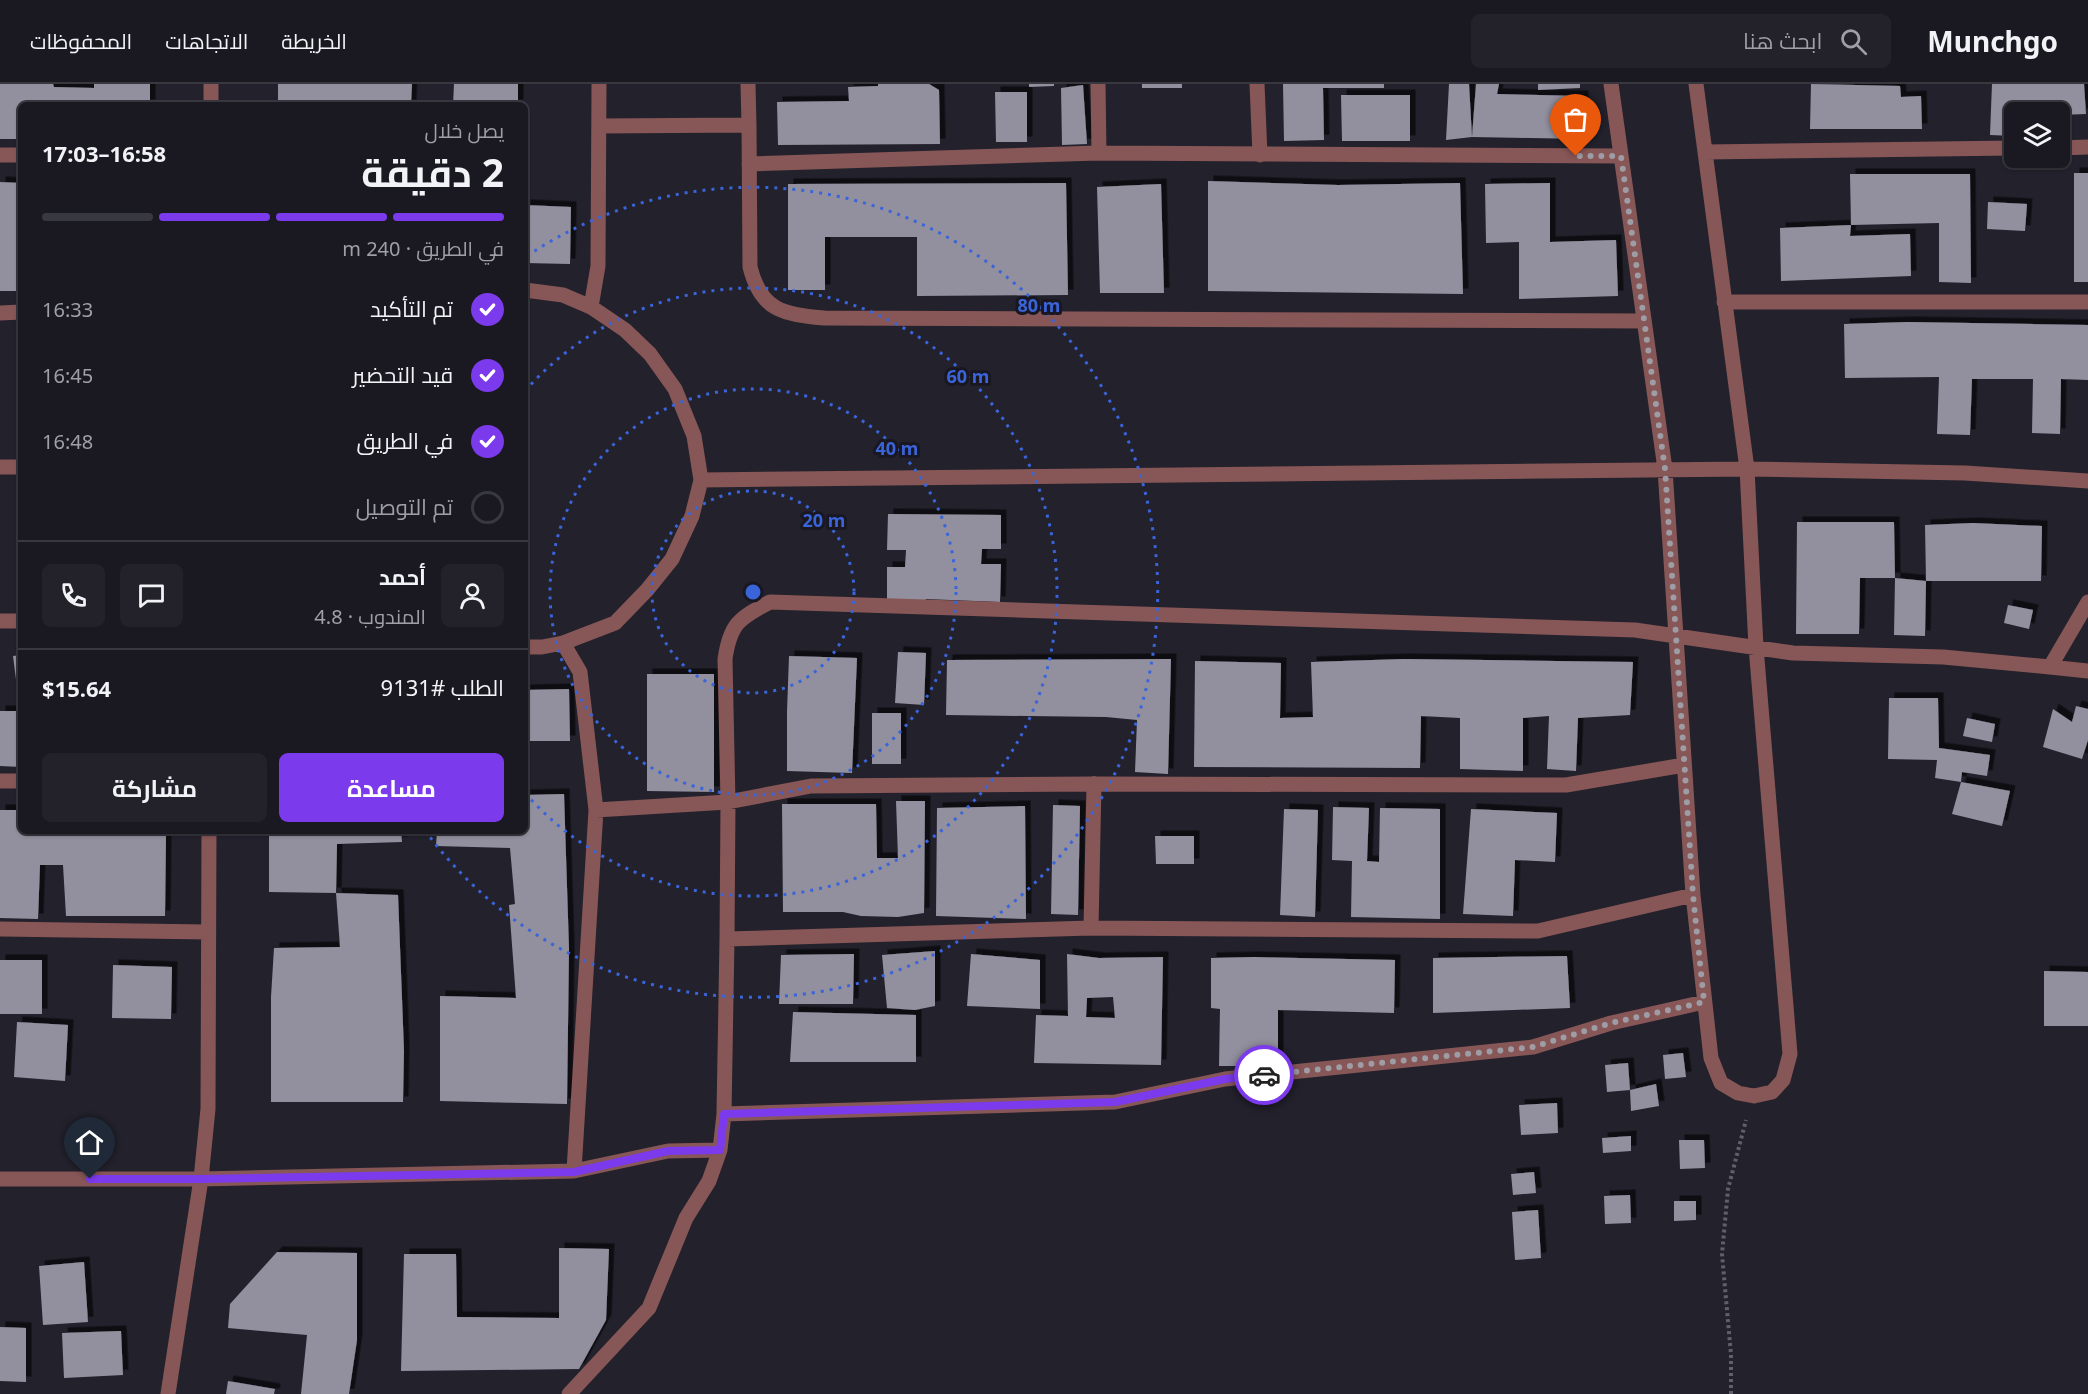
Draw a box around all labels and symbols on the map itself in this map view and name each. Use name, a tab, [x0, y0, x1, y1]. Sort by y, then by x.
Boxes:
pin	[1550, 94, 1601, 156]
text: 80 m	[1018, 293, 1060, 317]
text: 60 m	[947, 364, 989, 388]
text: 40 m	[876, 436, 918, 460]
text: 20 m	[803, 508, 845, 532]
centre of rings	[743, 582, 763, 602]
courier	[1234, 1045, 1294, 1105]
pin	[64, 1117, 115, 1179]

